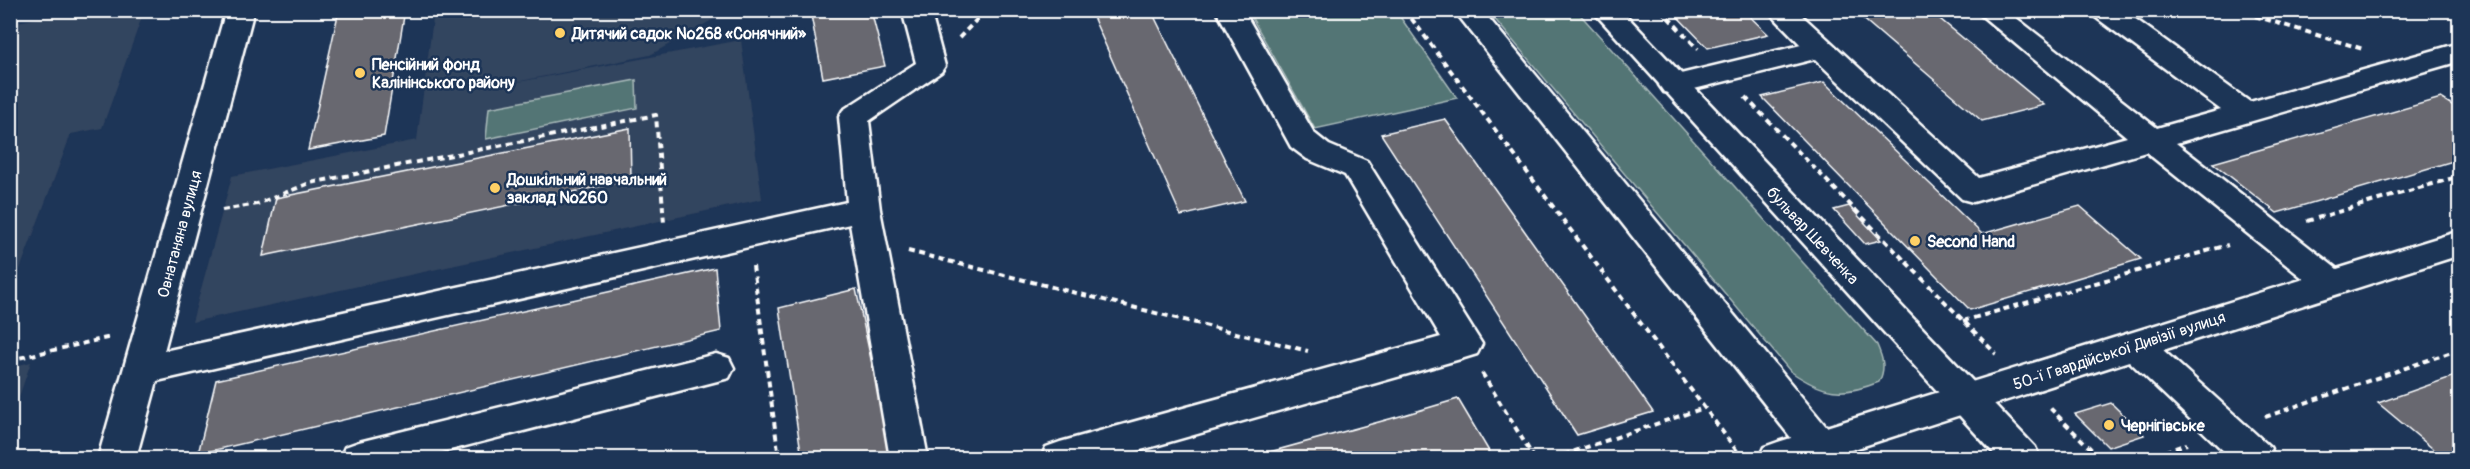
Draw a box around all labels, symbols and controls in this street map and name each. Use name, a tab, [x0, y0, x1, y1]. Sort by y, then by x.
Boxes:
place label: Дитячий садок №268 «Сонячний»	[571, 24, 807, 44]
marker: Дитячий садок №268 «Сонячний»	[553, 26, 567, 40]
place label: Пенсійний фонд Калінінського району	[372, 55, 515, 93]
marker: Пенсійний фонд Калінінського району	[353, 66, 367, 80]
street label: Овнатаняна вулиця	[153, 168, 207, 300]
place label: Дошкільний навчальний заклад №260	[506, 170, 667, 208]
marker: Дошкільний навчальний заклад №260	[488, 181, 502, 195]
street label: бульвар Шевченка	[1762, 183, 1863, 289]
place label: Second Hand	[1927, 232, 2015, 252]
marker: Second Hand	[1908, 234, 1922, 248]
street label: 50-ї Гвардійської Дивізії вулиця	[2011, 307, 2228, 395]
place label: Чернігівське	[2121, 416, 2206, 436]
marker: Чернігівське	[2102, 418, 2116, 432]

